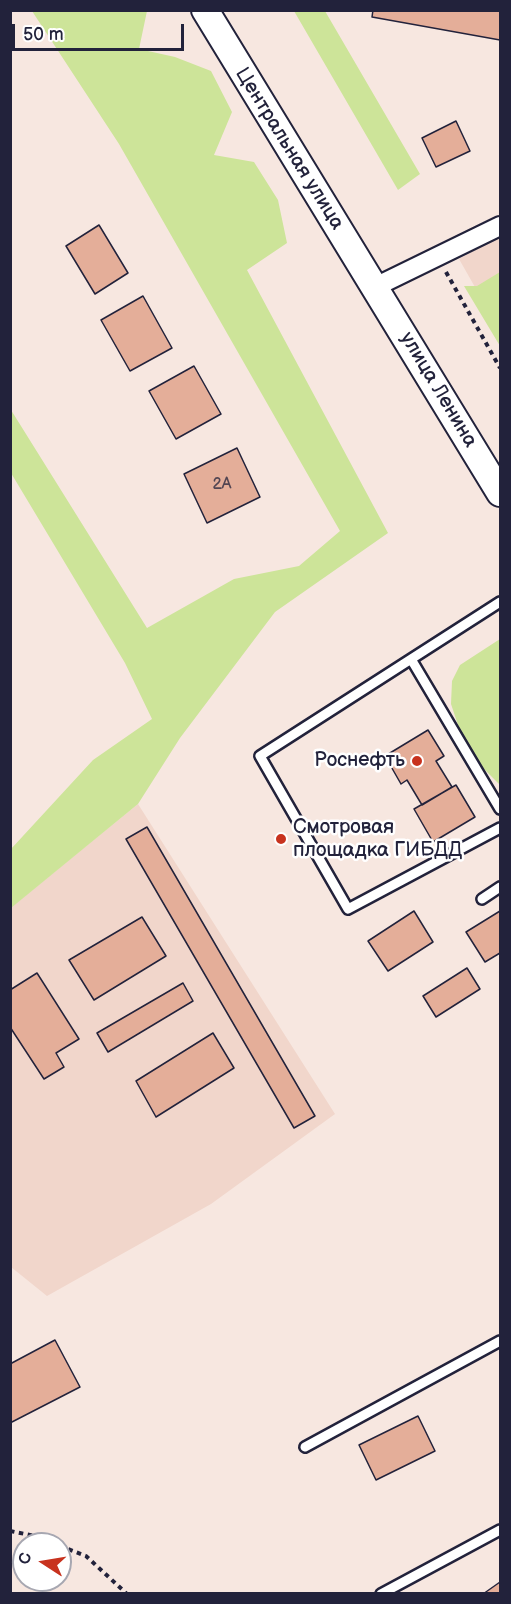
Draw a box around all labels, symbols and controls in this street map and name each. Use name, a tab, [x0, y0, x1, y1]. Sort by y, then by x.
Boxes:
scale bar	[15, 12, 188, 50]
text: 50 m	[23, 24, 64, 45]
street label: Центральная улица	[229, 64, 349, 234]
street label: улица Ленина	[394, 328, 482, 452]
house number: 2А	[212, 475, 232, 495]
place label: Роснефть	[314, 749, 405, 773]
marker: Роснефть	[410, 754, 424, 768]
place label: Смотровая площадка ГИБДД	[293, 816, 462, 863]
marker: Смотровая площадка ГИБДД	[274, 832, 288, 846]
north arrow	[12, 1532, 72, 1592]
text: С	[15, 1551, 36, 1566]

